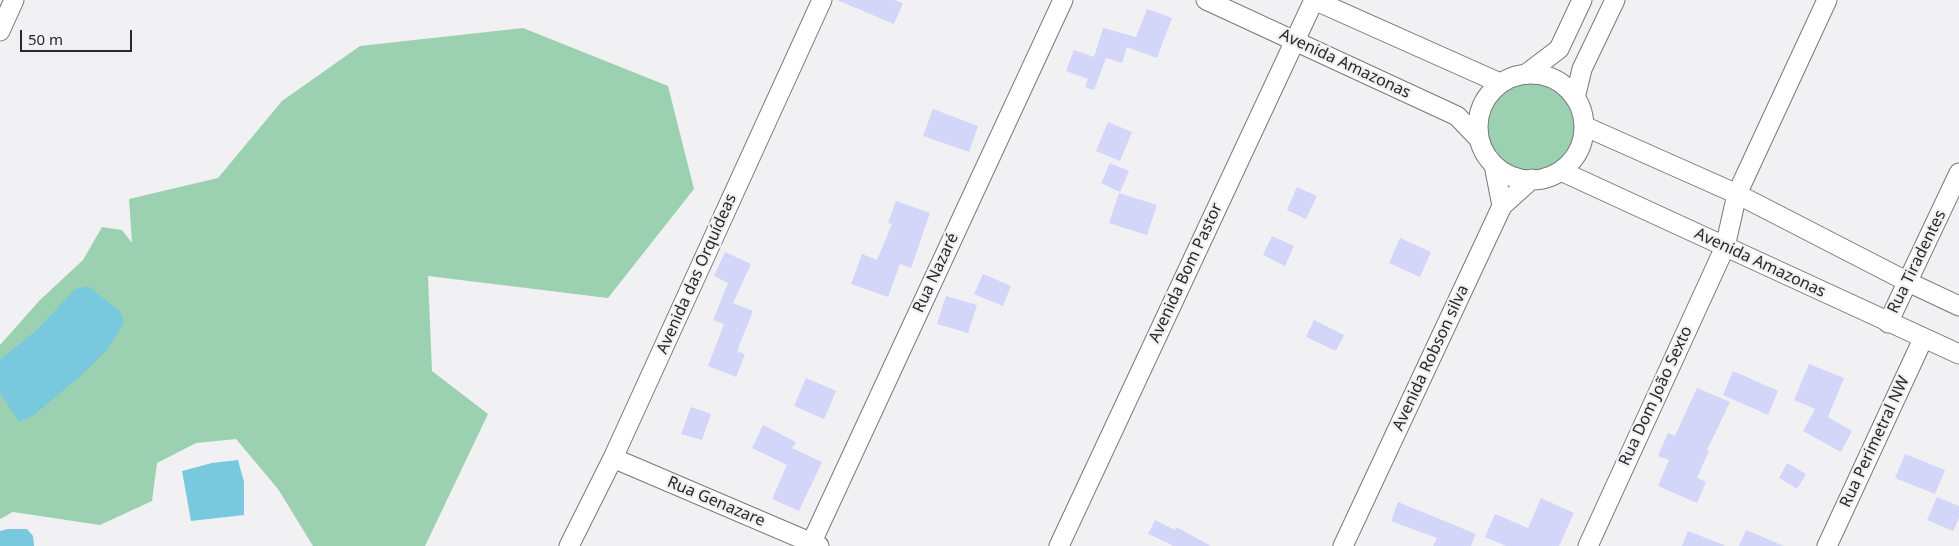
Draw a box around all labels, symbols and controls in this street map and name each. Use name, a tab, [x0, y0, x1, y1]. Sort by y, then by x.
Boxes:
scale bar	[22, 20, 135, 52]
street label: Avenida Amazonas	[1276, 25, 1414, 103]
text: 50 m	[28, 29, 63, 49]
street label: Avenida das Orquídeas	[653, 191, 741, 357]
street label: Avenida Bom Pastor	[1145, 200, 1227, 346]
street label: Rua Tiradentes	[1884, 207, 1950, 317]
street label: Avenida Amazonas	[1691, 224, 1829, 302]
street label: Rua Nazaré	[909, 230, 963, 316]
street label: Avenida Robson silva	[1389, 282, 1473, 434]
street label: Rua Dom João Sexto	[1615, 323, 1697, 469]
street label: Rua Perimetral NW	[1836, 373, 1914, 511]
street label: Rua Genazare	[664, 473, 768, 531]

